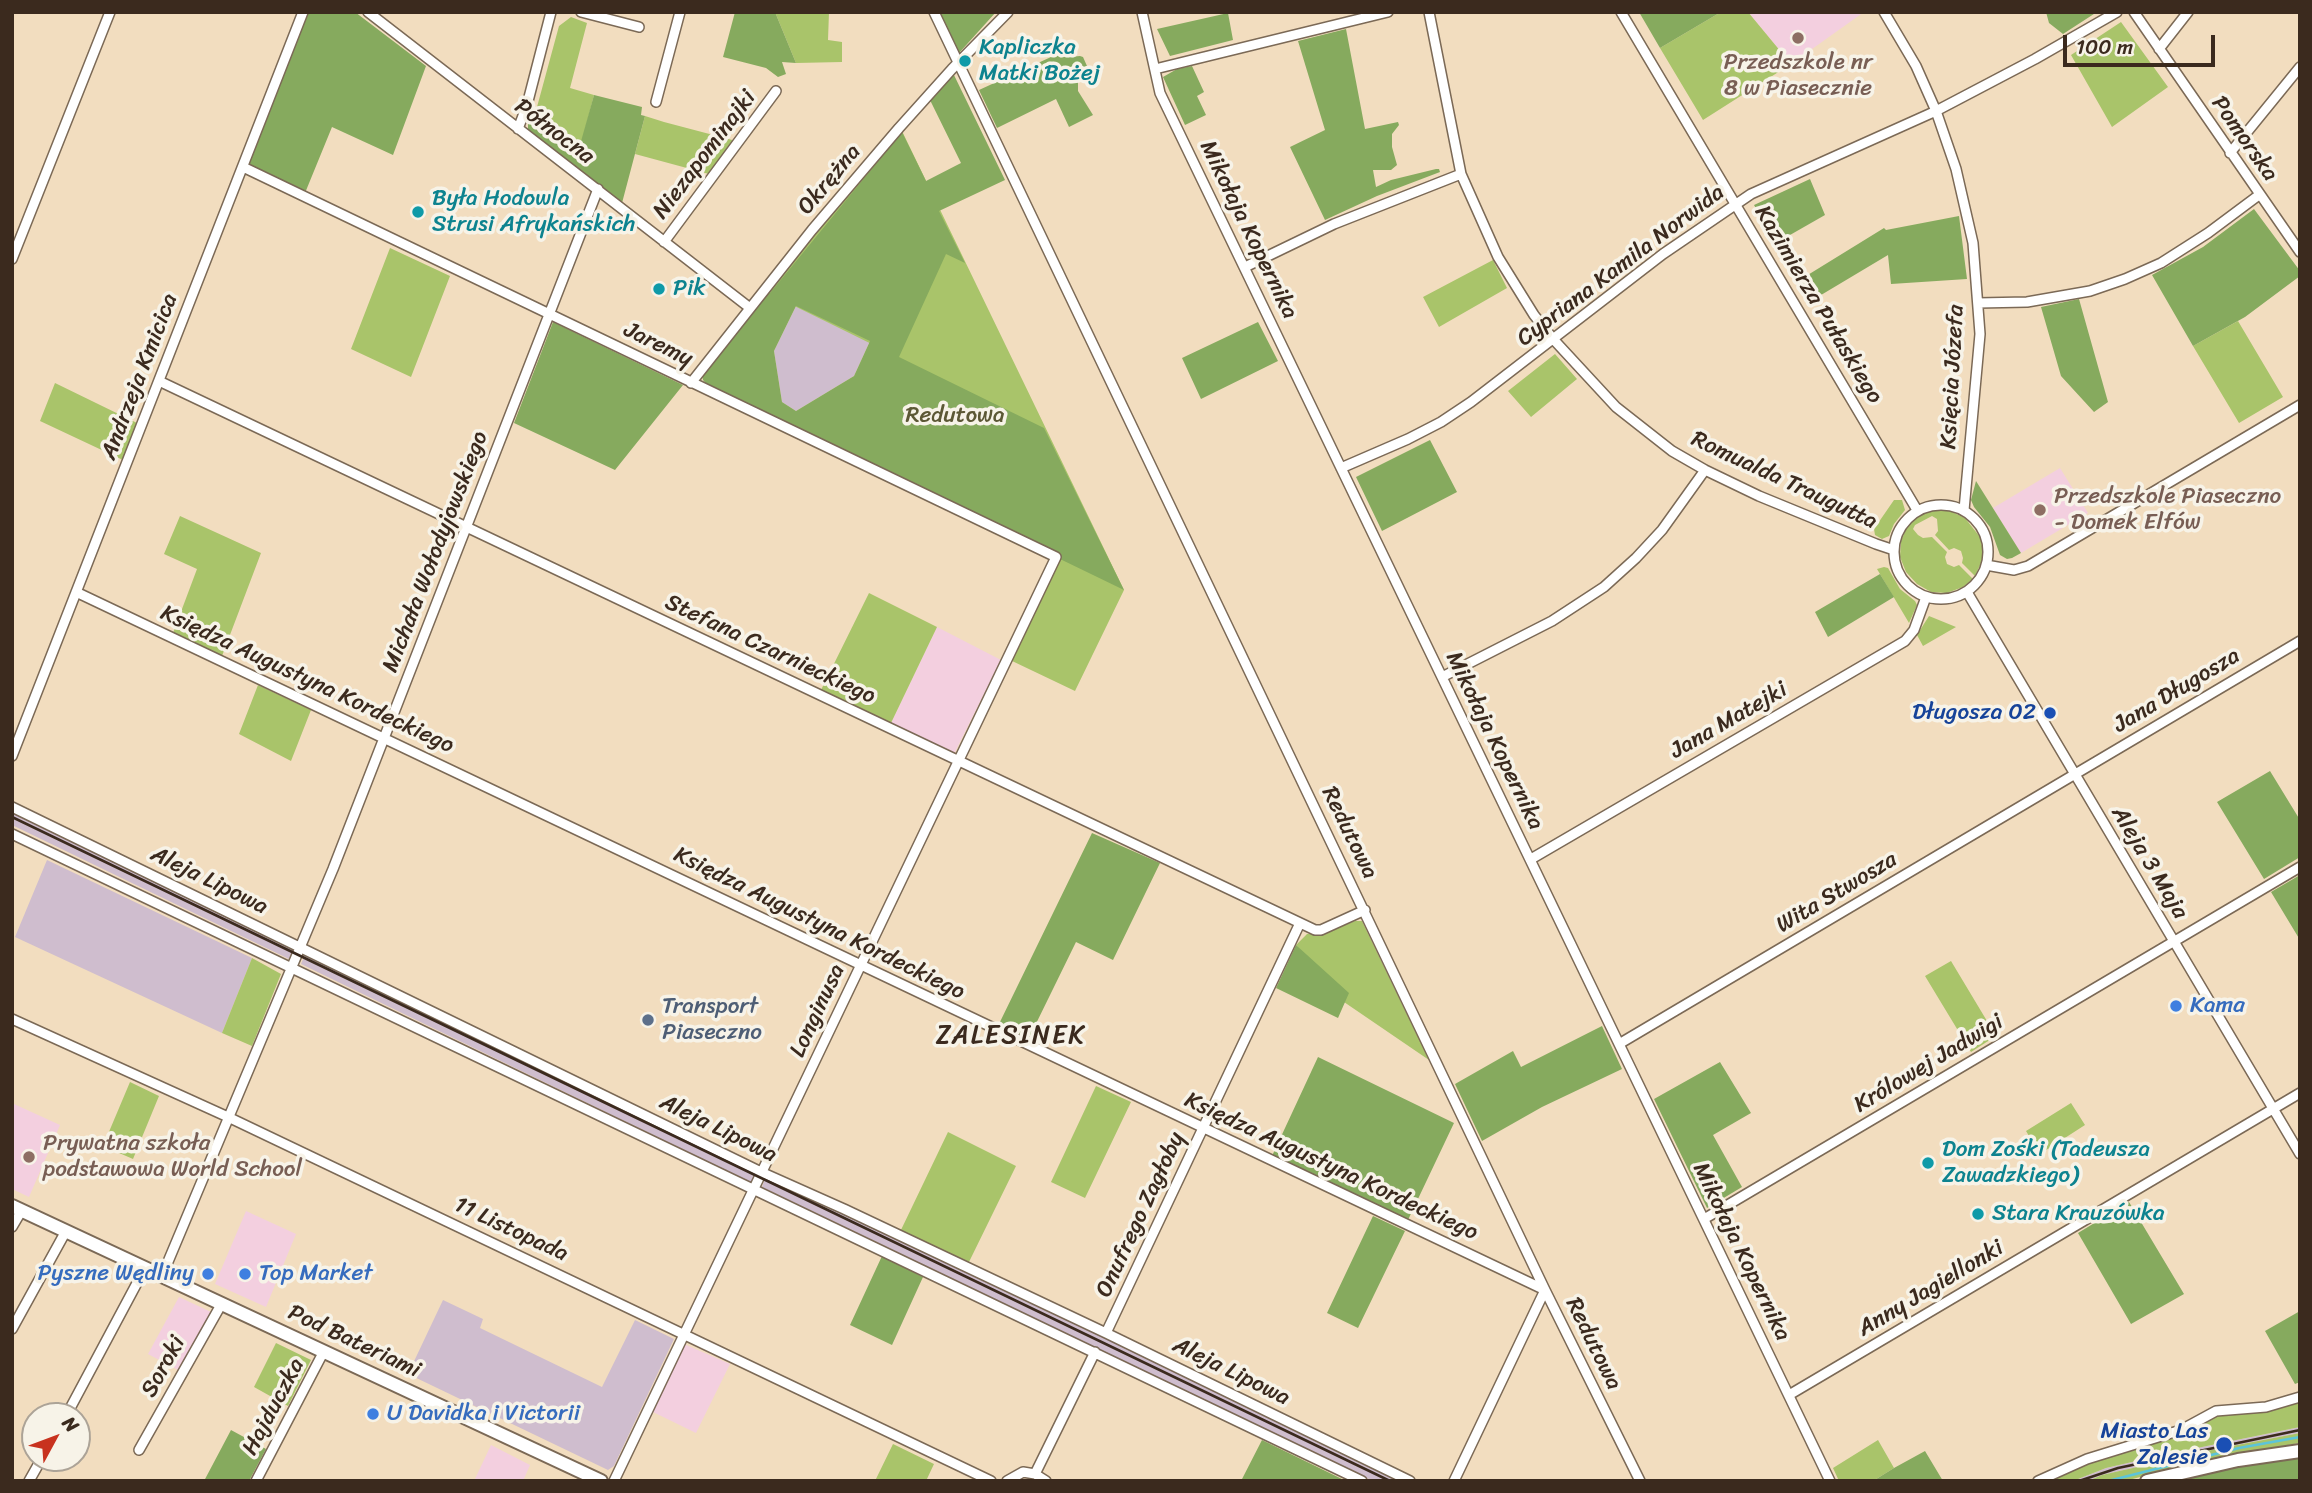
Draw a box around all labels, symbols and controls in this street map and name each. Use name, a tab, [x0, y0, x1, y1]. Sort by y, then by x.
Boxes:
scale bar	[2067, 21, 2219, 65]
text: 100 m	[2076, 28, 2133, 66]
marker: Przedszkole nr 8 w Piasecznie	[1790, 30, 1806, 46]
place label: Kapliczka Matki Bożej	[979, 34, 1100, 88]
place label: Przedszkole nr 8 w Piasecznie	[1723, 49, 1873, 103]
marker: Kapliczka Matki Bożej	[957, 53, 973, 69]
street label: Niezapominajki	[648, 85, 762, 225]
street label: Pomorska	[2205, 91, 2283, 187]
street label: Północna	[509, 93, 599, 171]
street label: Mikołaja Kopernika	[1193, 136, 1303, 324]
street label: Okrężna	[793, 139, 867, 221]
street label: Cypriana Kamila Norwida	[1512, 179, 1730, 353]
place label: Była Hodowla Strusi Afrykańskich	[432, 185, 635, 239]
street label: Kazimierza Pułaskiego	[1748, 201, 1888, 409]
marker: Była Hodowla Strusi Afrykańskich	[410, 204, 426, 220]
place label: Pik	[673, 275, 706, 303]
marker: Pik	[651, 281, 667, 297]
street label: Andrzeja Kmicica	[96, 290, 184, 464]
street label: Księcia Józefa	[1935, 304, 1971, 450]
street label: Jaremy	[619, 317, 697, 373]
park label: Redutowa	[905, 402, 1005, 430]
street label: Romualda Traugutta	[1687, 426, 1881, 536]
street label: Michała Wołodyjowskiego	[377, 428, 495, 676]
place label: Przedszkole Piaseczno - Domek Elfów	[2054, 483, 2281, 537]
marker: Przedszkole Piaseczno - Domek Elfów	[2032, 502, 2048, 518]
street label: Stefana Czarnieckiego	[660, 589, 880, 711]
street label: Księdza Augustyna Kordeckiego	[156, 600, 458, 760]
street label: Jana Długosza	[2109, 643, 2245, 739]
street label: Mikołaja Kopernika	[1439, 647, 1549, 835]
street label: Jana Matejki	[1666, 676, 1792, 766]
place label: Długosza 02	[1912, 699, 2036, 727]
marker: Długosza 02	[2042, 705, 2058, 721]
street label: Redutowa	[1315, 782, 1383, 884]
street label: Aleja 3 Maja	[2105, 802, 2193, 924]
street label: Aleja Lipowa	[146, 841, 272, 921]
street label: Księdza Augustyna Kordeckiego	[669, 841, 969, 1007]
street label: Wita Stwosza	[1772, 846, 1902, 940]
street label: Longinusa	[784, 960, 852, 1062]
place label: Kama	[2190, 992, 2245, 1020]
place label: Transport Piaseczno	[662, 993, 762, 1047]
marker: Kama	[2168, 998, 2184, 1014]
street label: Królowej Jadwigi	[1849, 1009, 2009, 1119]
marker: Transport Piaseczno	[640, 1012, 656, 1028]
district label: ZALESINEK	[939, 1020, 1083, 1052]
street label: Księdza Augustyna Kordeckiego	[1180, 1087, 1482, 1247]
street label: Aleja Lipowa	[655, 1089, 781, 1169]
street label: Onufrego Zagłoby	[1091, 1128, 1191, 1302]
place label: Prywatna szkoła podstawowa World School	[43, 1130, 302, 1184]
place label: Dom Zośki (Tadeusza Zawadzkiego)	[1942, 1136, 2150, 1190]
marker: Prywatna szkoła podstawowa World School	[21, 1149, 37, 1165]
marker: Dom Zośki (Tadeusza Zawadzkiego)	[1920, 1155, 1936, 1171]
street label: Mikołaja Kopernika	[1686, 1158, 1796, 1346]
street label: 11 Listopada	[450, 1192, 572, 1268]
place label: Stara Krauzówka	[1992, 1200, 2165, 1228]
marker: Stara Krauzówka	[1970, 1206, 1986, 1222]
street label: Anny Jagiellonki	[1853, 1235, 2009, 1343]
place label: Pyszne Wędliny	[37, 1260, 194, 1288]
place label: Top Market	[259, 1260, 373, 1288]
marker: Pyszne Wędliny	[200, 1266, 216, 1282]
marker: Top Market	[237, 1266, 253, 1282]
street label: Redutowa	[1559, 1293, 1627, 1395]
street label: Pod Bateriami	[283, 1299, 425, 1385]
street label: Soroki	[136, 1332, 192, 1402]
street label: Aleja Lipowa	[1168, 1332, 1294, 1412]
street label: Hajduczka	[237, 1354, 311, 1460]
place label: U Davidka i Victorii	[387, 1400, 580, 1428]
north arrow	[21, 1402, 91, 1472]
marker: U Davidka i Victorii	[365, 1406, 381, 1422]
text: N	[54, 1408, 87, 1440]
place label: Miasto Las Zalesie	[2101, 1418, 2208, 1472]
marker: Miasto Las Zalesie	[2214, 1435, 2234, 1455]

